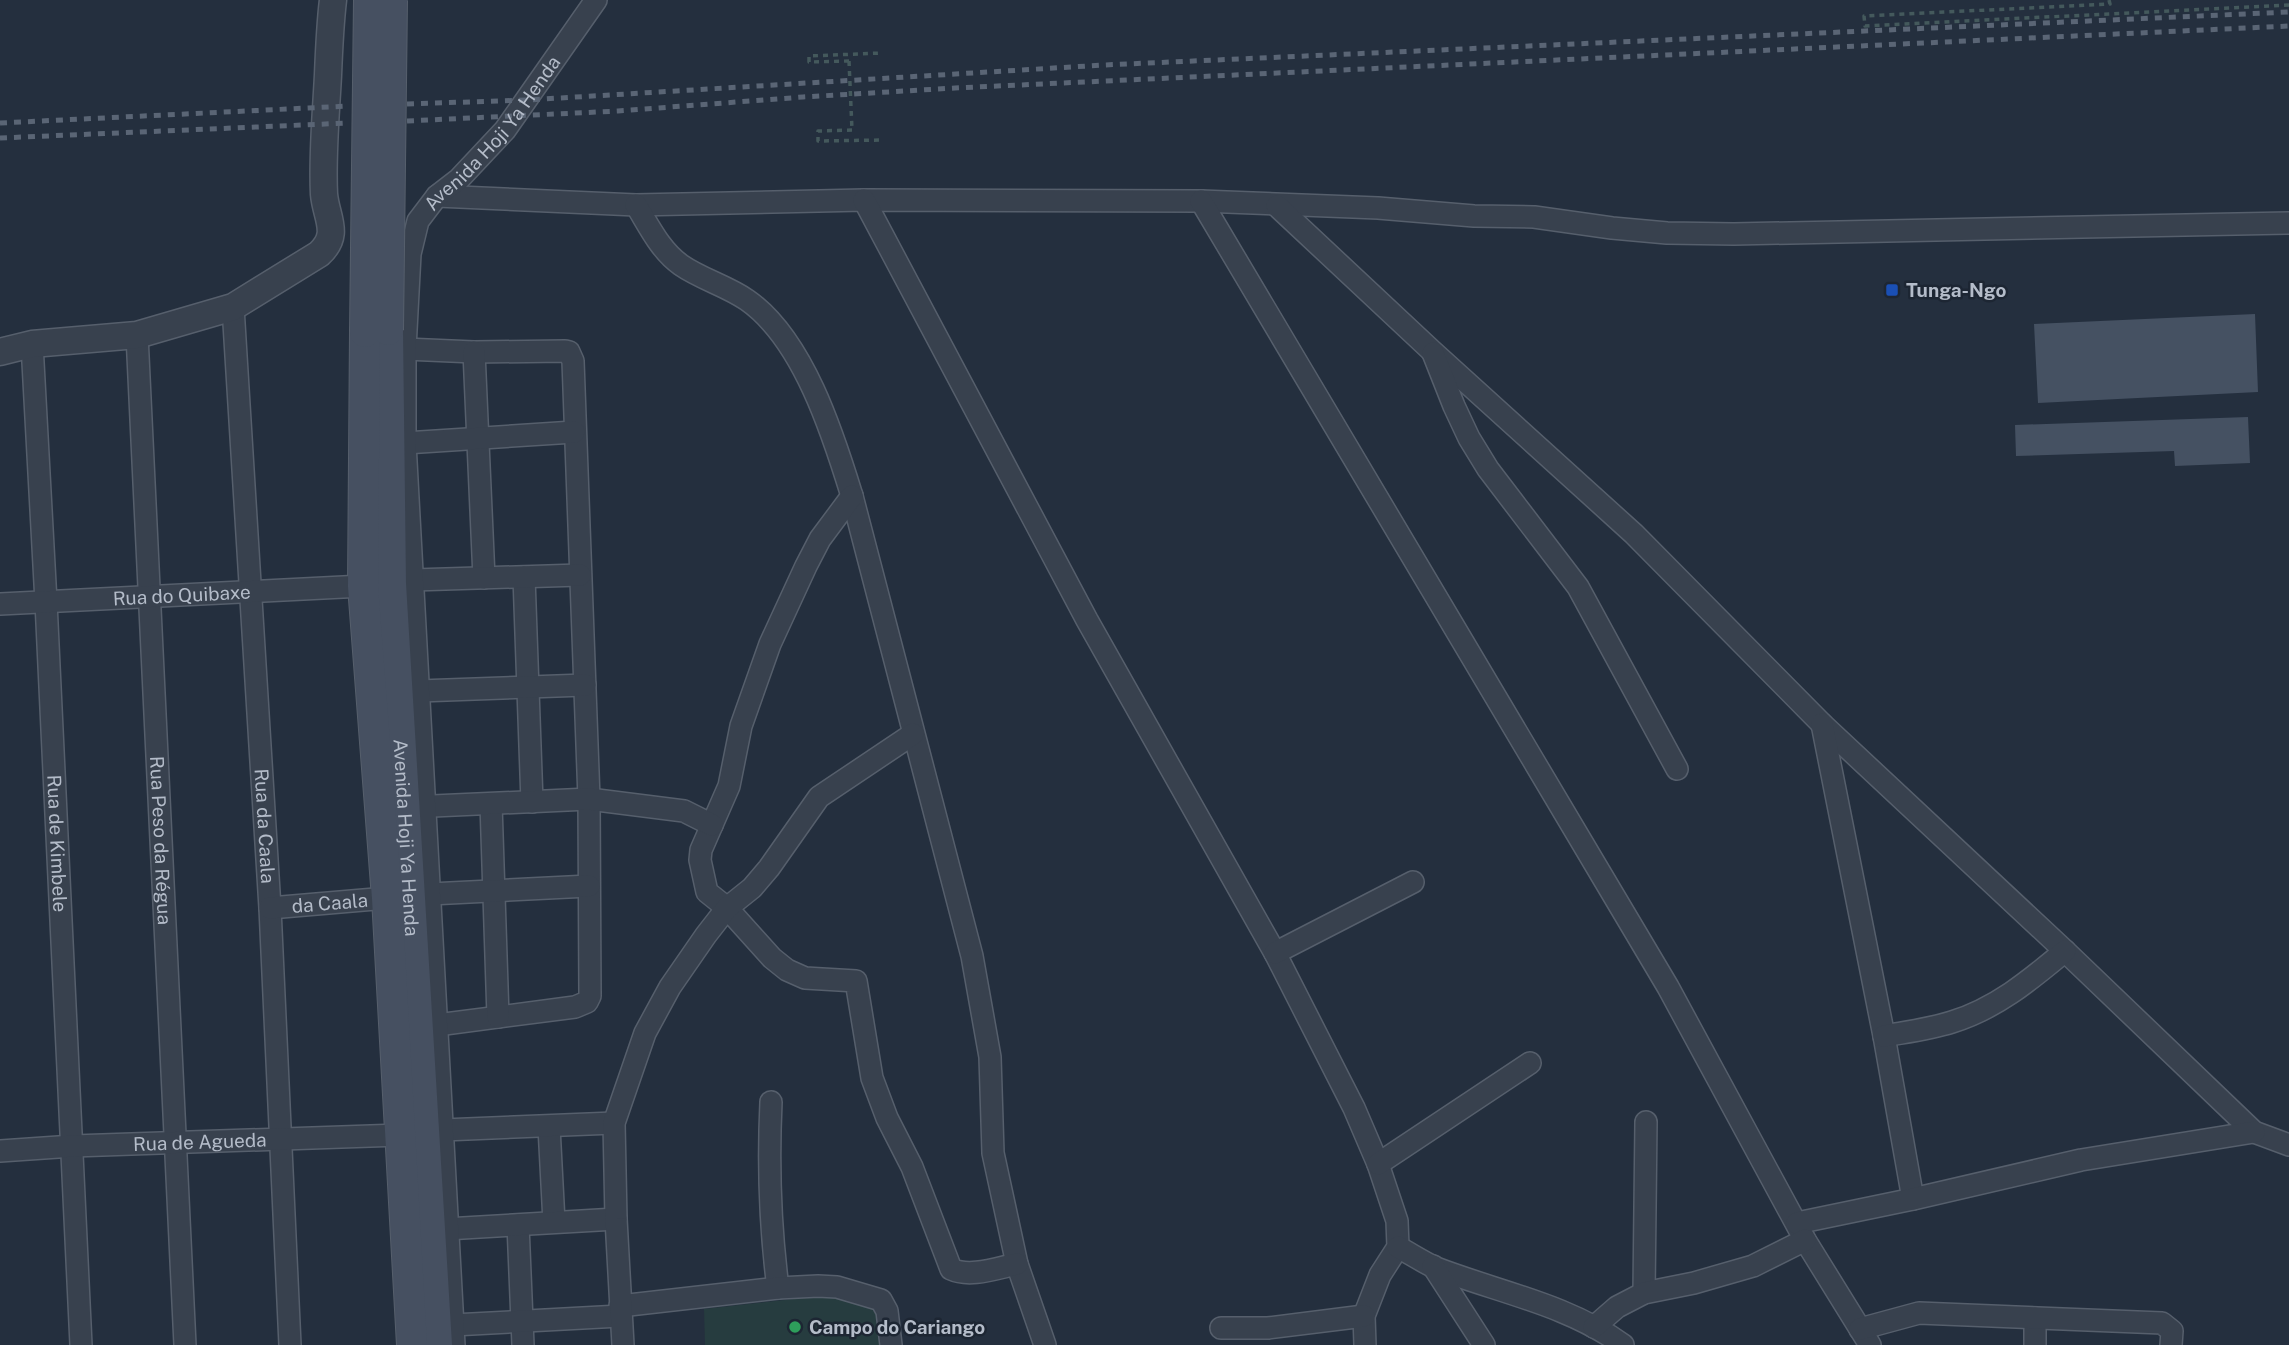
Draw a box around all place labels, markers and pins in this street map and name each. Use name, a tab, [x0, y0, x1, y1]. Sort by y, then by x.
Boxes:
place label: Tunga-Ngo	[1906, 279, 2007, 301]
marker: Tunga-Ngo	[1884, 282, 1900, 298]
place label: Campo do Cariango	[809, 1316, 985, 1338]
marker: Campo do Cariango	[787, 1319, 803, 1335]

